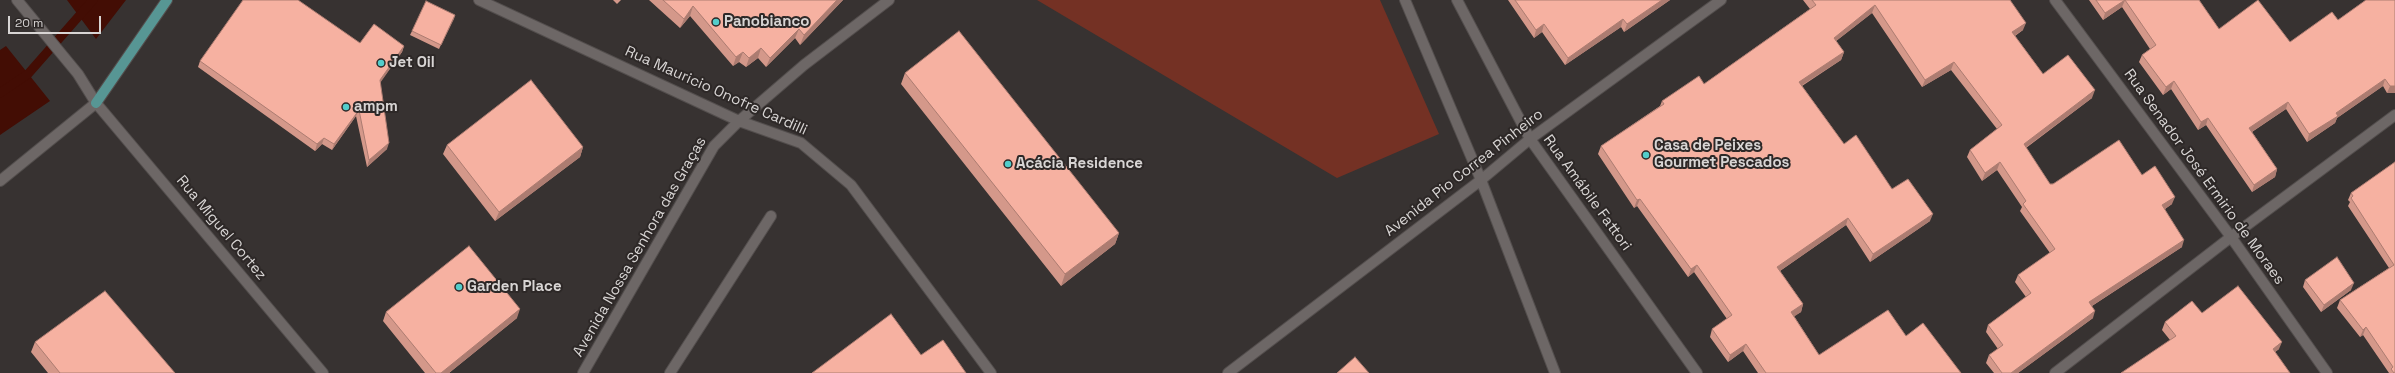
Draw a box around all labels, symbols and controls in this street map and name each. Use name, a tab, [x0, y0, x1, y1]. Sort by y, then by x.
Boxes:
scale bar	[10, 8, 103, 34]
place label: Panobianco	[724, 13, 809, 31]
text: 20 m	[15, 15, 43, 31]
marker: Panobianco	[711, 17, 721, 27]
street label: Rua Mauricio Onofre Cardilli	[622, 43, 810, 139]
place label: Jet Oil	[389, 54, 435, 72]
marker: Jet Oil	[376, 58, 386, 68]
street label: Rua Senador José Ermirio de Moraes	[2120, 66, 2288, 288]
place label: ampm	[354, 98, 398, 116]
marker: ampm	[341, 102, 351, 112]
street label: Avenida Pio Correa Pinheiro	[1381, 105, 1547, 241]
street label: Rua Amábile Fattori	[1539, 132, 1635, 254]
street label: Avenida Nossa Senhora das Graças	[569, 134, 711, 360]
place label: Casa de Peixes Gourmet Pescados	[1654, 137, 1789, 172]
marker: Casa de Peixes Gourmet Pescados	[1641, 150, 1651, 160]
place label: Acácia Residence	[1016, 155, 1143, 173]
marker: Acácia Residence	[1003, 159, 1013, 169]
street label: Rua Miguel Cortez	[172, 172, 270, 284]
place label: Garden Place	[467, 278, 562, 296]
marker: Garden Place	[454, 282, 464, 292]

